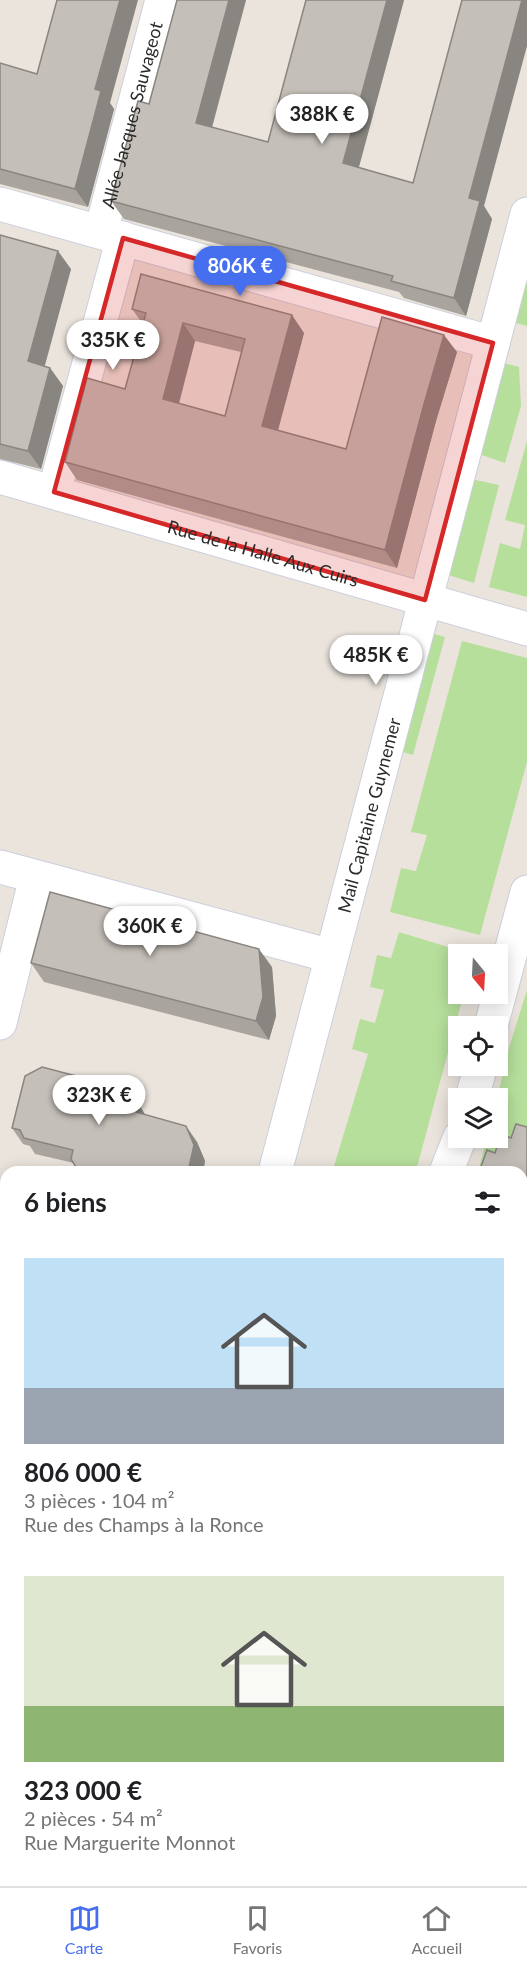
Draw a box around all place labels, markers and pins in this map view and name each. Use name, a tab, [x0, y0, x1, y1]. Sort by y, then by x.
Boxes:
pin: 388K €	[273, 94, 371, 145]
pin: 806K €	[191, 246, 289, 297]
pin: 335K €	[64, 320, 162, 371]
pin: 485K €	[327, 635, 425, 686]
pin: 360K €	[101, 906, 199, 957]
pin: 323K €	[50, 1075, 148, 1126]

